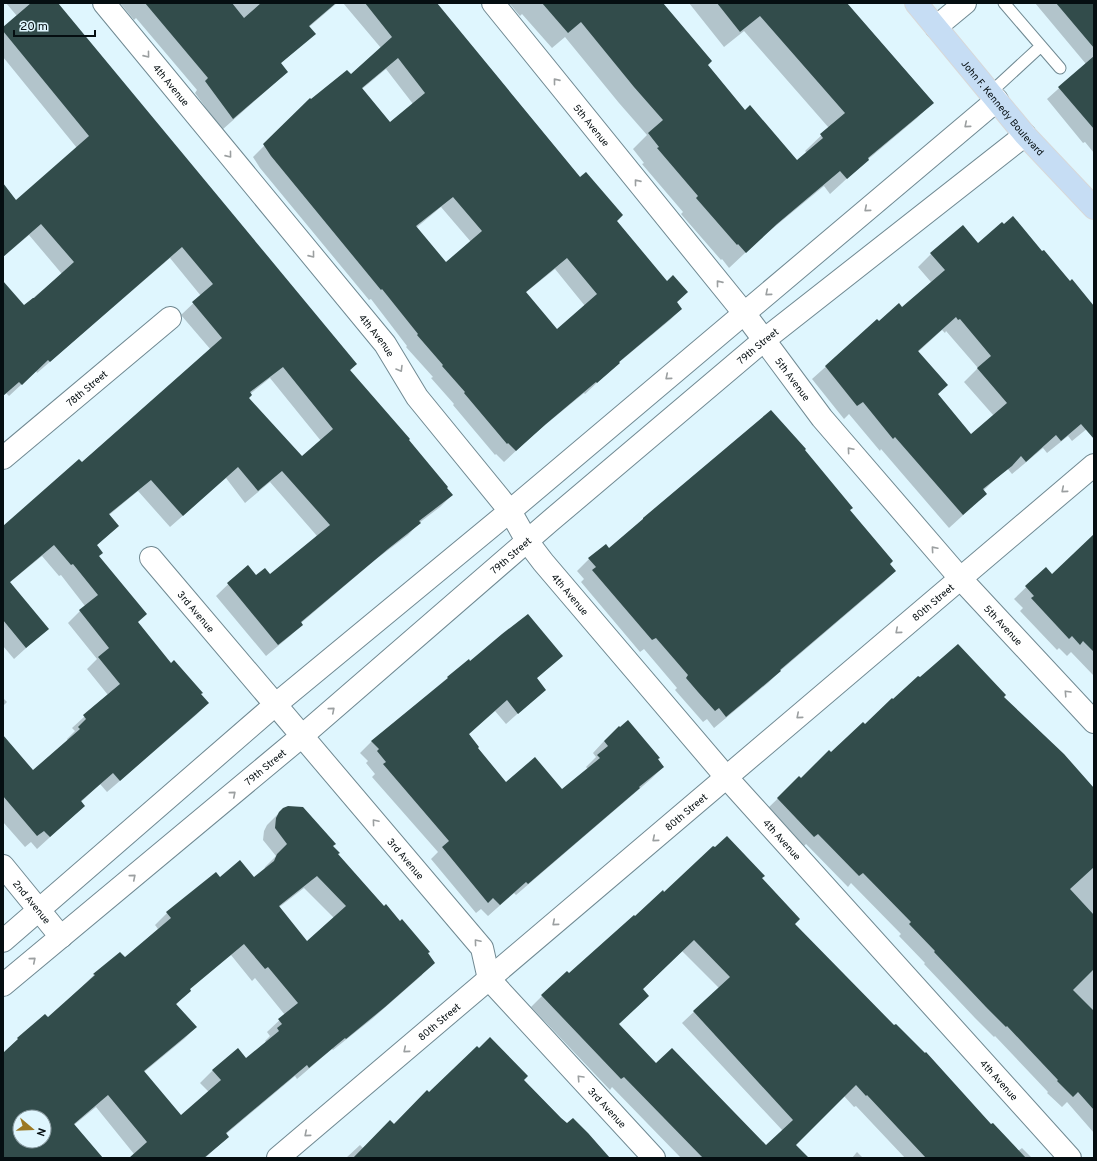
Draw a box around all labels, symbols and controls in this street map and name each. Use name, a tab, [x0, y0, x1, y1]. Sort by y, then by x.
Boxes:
scale bar	[14, 12, 95, 38]
text: 20 m	[20, 19, 48, 35]
one-way arrow	[142, 50, 149, 57]
street label: John F. Kennedy Boulevard	[958, 58, 1046, 159]
street label: 4th Avenue	[149, 62, 191, 110]
one-way arrow	[553, 78, 560, 85]
street label: 5th Avenue	[570, 102, 612, 150]
one-way arrow	[964, 121, 971, 128]
one-way arrow	[225, 151, 232, 158]
one-way arrow	[635, 179, 642, 186]
one-way arrow	[865, 205, 872, 212]
one-way arrow	[307, 251, 314, 258]
one-way arrow	[717, 280, 724, 287]
one-way arrow	[765, 289, 773, 296]
street label: 4th Avenue	[355, 312, 396, 360]
street label: 79th Street	[735, 326, 782, 368]
street label: 5th Avenue	[771, 356, 812, 404]
one-way arrow	[395, 365, 403, 372]
street label: 78th Street	[64, 368, 111, 410]
one-way arrow	[666, 372, 673, 379]
one-way arrow	[847, 447, 854, 455]
one-way arrow	[1062, 486, 1069, 493]
street label: 79th Street	[488, 535, 535, 578]
one-way arrow	[932, 546, 939, 553]
street label: 4th Avenue	[548, 572, 591, 619]
street label: 80th Street	[910, 581, 958, 625]
street label: 3rd Avenue	[174, 589, 217, 636]
street label: 5th Avenue	[980, 603, 1025, 649]
one-way arrow	[895, 627, 903, 634]
one-way arrow	[1065, 690, 1072, 698]
one-way arrow	[327, 707, 335, 714]
one-way arrow	[797, 711, 804, 718]
street label: 79th Street	[242, 747, 290, 789]
one-way arrow	[228, 791, 235, 798]
street label: 80th Street	[663, 791, 711, 834]
street label: 4th Avenue	[759, 817, 803, 863]
one-way arrow	[372, 819, 379, 826]
one-way arrow	[652, 834, 659, 841]
street label: 3rd Avenue	[383, 836, 426, 883]
one-way arrow	[128, 875, 135, 882]
street label: 2nd Avenue	[9, 878, 53, 927]
one-way arrow	[552, 918, 560, 925]
one-way arrow	[474, 940, 481, 947]
one-way arrow	[28, 958, 36, 965]
street label: 80th Street	[416, 1001, 464, 1044]
one-way arrow	[403, 1045, 410, 1052]
street label: 4th Avenue	[976, 1057, 1020, 1104]
one-way arrow	[578, 1075, 585, 1083]
street label: 3rd Avenue	[584, 1085, 628, 1132]
north arrow	[12, 1109, 52, 1149]
text: N	[33, 1126, 48, 1138]
one-way arrow	[304, 1129, 311, 1136]

